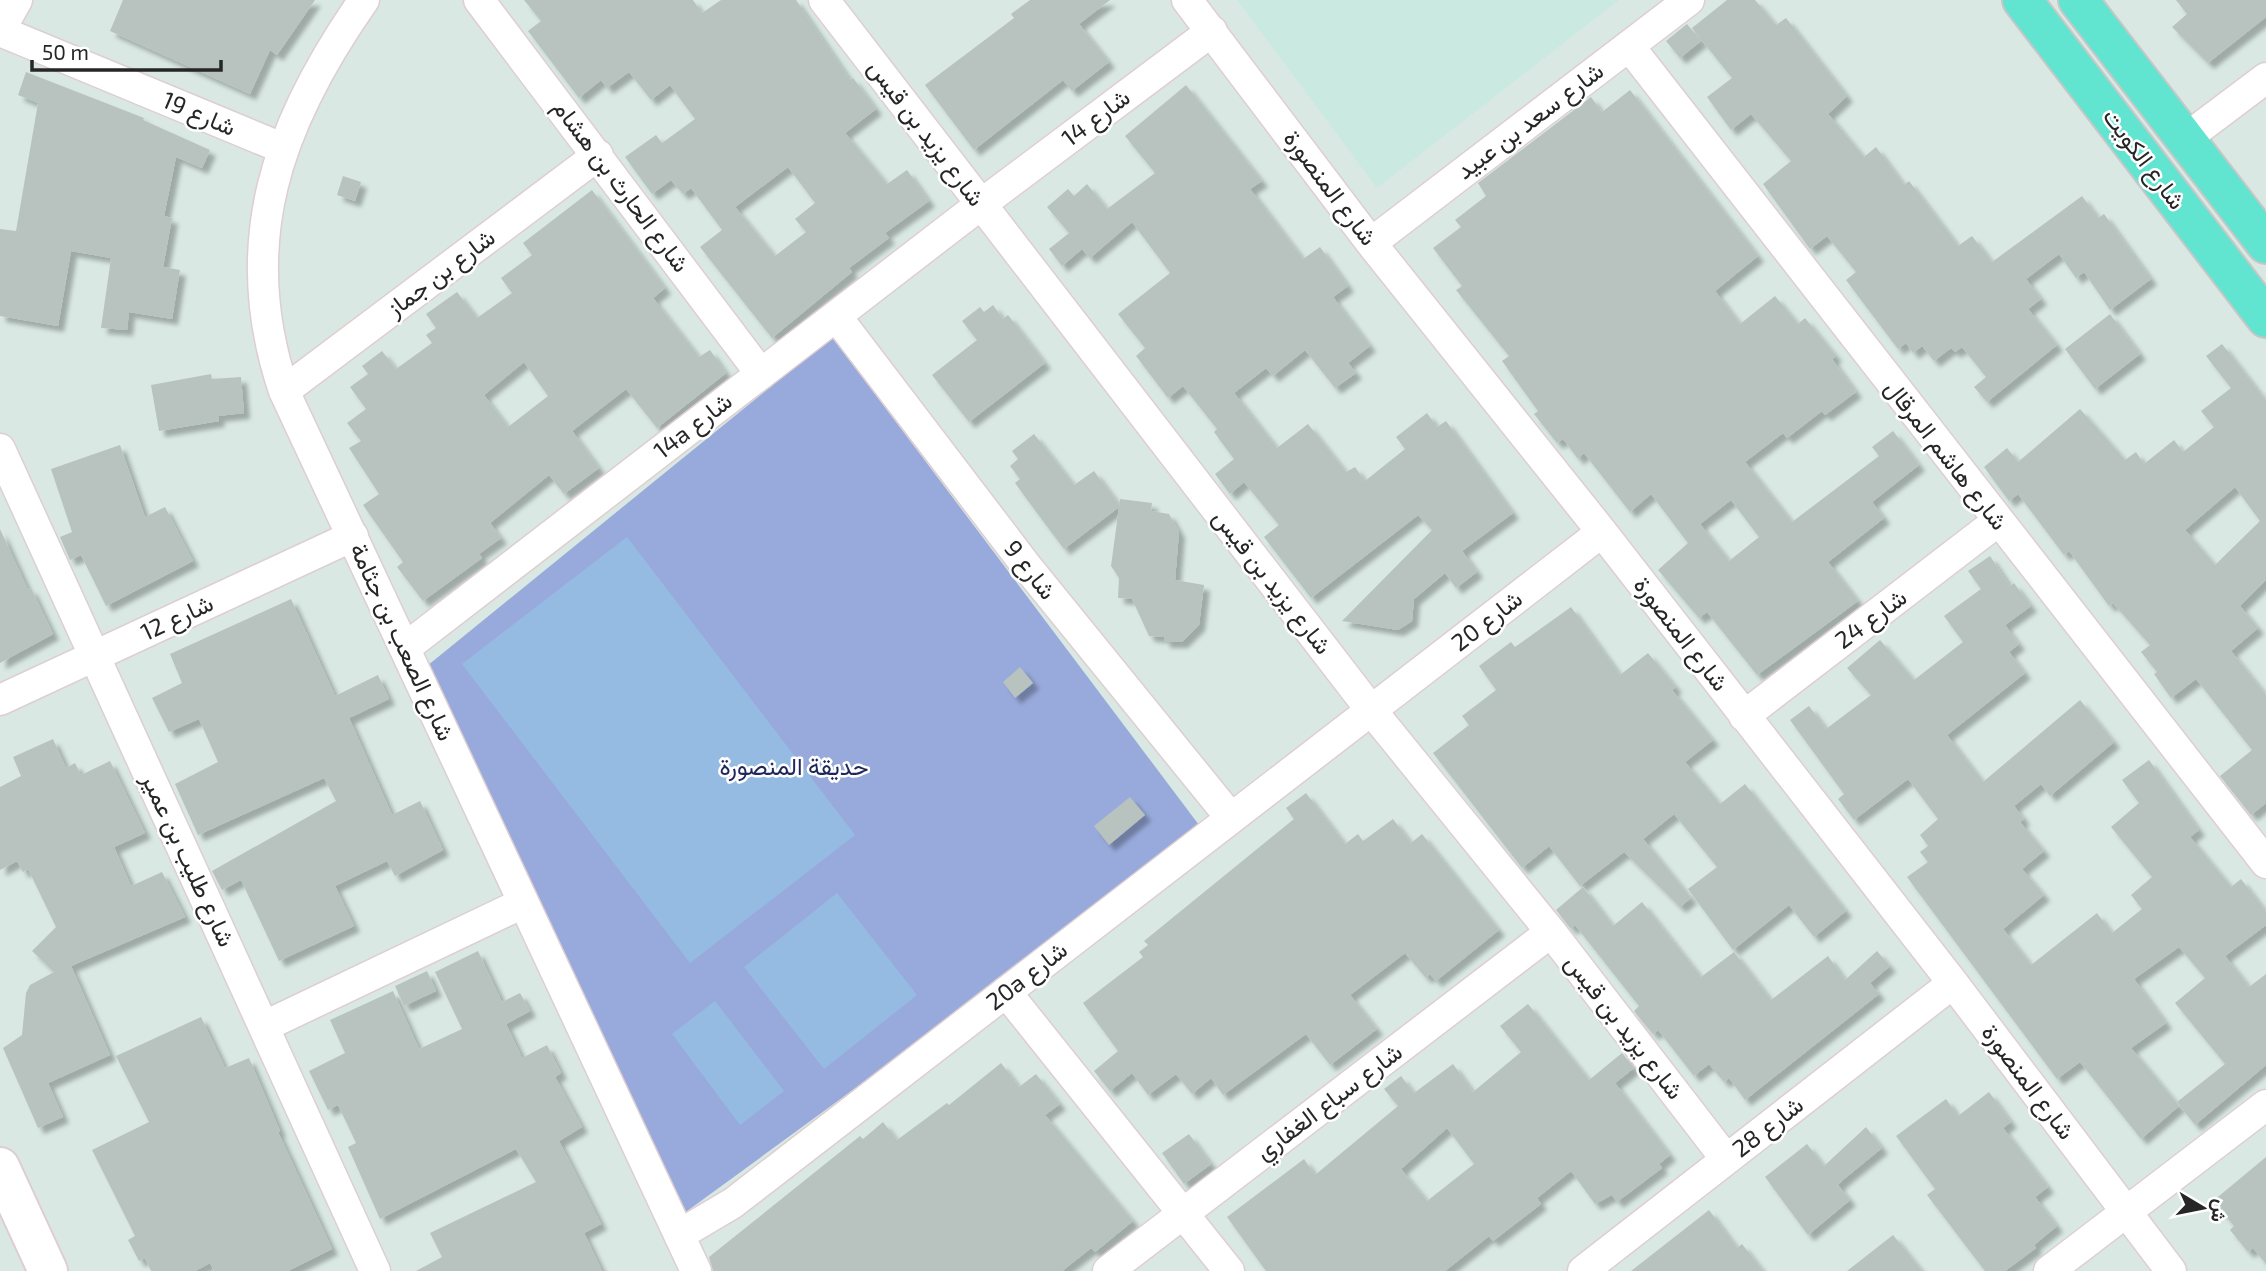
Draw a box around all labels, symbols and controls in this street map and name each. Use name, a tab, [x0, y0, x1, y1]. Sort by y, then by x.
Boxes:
scale bar	[32, 28, 220, 72]
text: 50 m	[42, 39, 89, 64]
street label: شارع يزيد بن قيس	[860, 53, 992, 213]
street label: شارع سعد بن عبيد	[1450, 55, 1610, 187]
street label: شارع 14	[1055, 82, 1137, 154]
street label: شارع 19	[157, 84, 241, 144]
street label: شارع الحارث بن هشام	[545, 93, 697, 279]
street label: شارع الكويت	[2095, 102, 2193, 216]
street label: شارع المنصورة	[1276, 124, 1384, 252]
street label: شارع بن جماز	[380, 222, 502, 325]
street label: شارع هاشم المرقال	[1877, 373, 2015, 537]
street label: 14a شارع	[647, 385, 739, 467]
street label: شارع يزيد بن قيس	[1205, 503, 1339, 661]
street label: شارع 9	[997, 534, 1063, 606]
street label: شارع الصعب بن جثامة	[342, 538, 462, 746]
street label: شارع المنصورة	[1626, 570, 1736, 698]
street label: شارع 24	[1829, 582, 1913, 656]
street label: شارع 20	[1445, 583, 1529, 659]
street label: شارع 12	[135, 587, 219, 649]
park label: حديقة المنصورة	[719, 751, 869, 782]
street label: شارع طليب بن عمير	[133, 767, 242, 952]
street label: 20a شارع	[980, 934, 1074, 1018]
street label: شارع يزيد بن قيس	[1557, 948, 1691, 1106]
street label: شارع المنصورة	[1974, 1018, 2082, 1146]
street label: شارع سباع الغفاري	[1249, 1036, 1411, 1170]
street label: شارع 28	[1726, 1089, 1810, 1165]
north arrow	[2168, 1173, 2238, 1243]
text: ش	[2206, 1198, 2234, 1224]

